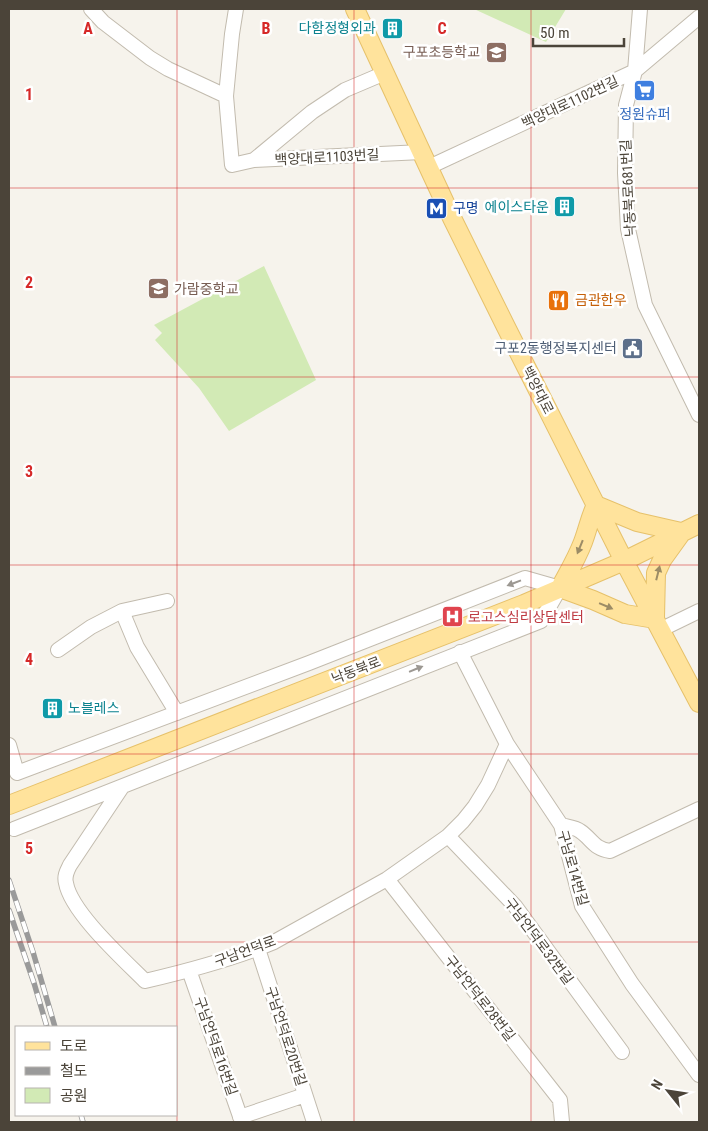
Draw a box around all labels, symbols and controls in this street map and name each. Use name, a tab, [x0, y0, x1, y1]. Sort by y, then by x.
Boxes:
scale bar	[533, 15, 624, 47]
building icon: 다함정형외과	[380, 16, 404, 40]
text: A	[83, 19, 93, 38]
text: B	[262, 19, 271, 38]
text: C	[437, 19, 447, 38]
place label: 다함정형외과	[299, 20, 376, 36]
text: 50 m	[540, 24, 570, 42]
school or university icon: 구포초등학교	[484, 40, 508, 64]
place label: 구포초등학교	[403, 44, 480, 60]
street label: 백양대로1102번길	[519, 73, 621, 131]
supermarket icon: 정원슈퍼	[633, 79, 657, 103]
text: 1	[25, 85, 33, 104]
place label: 정원슈퍼	[619, 106, 671, 122]
street label: 낙동북로681번길	[617, 139, 639, 237]
street label: 백양대로1103번길	[274, 146, 380, 168]
building icon: 에이스타운	[553, 195, 577, 219]
metro station icon: 구명	[425, 196, 449, 220]
place label: 에이스타운	[485, 199, 549, 215]
place label: 구명	[453, 200, 479, 216]
text: 2	[25, 273, 33, 292]
school or university icon: 가람중학교	[146, 277, 170, 301]
place label: 가람중학교	[174, 281, 239, 297]
restaurant icon: 금관한우	[547, 288, 571, 312]
place label: 금관한우	[575, 292, 627, 308]
public building icon: 구포2동행정복지센터	[621, 336, 645, 360]
place label: 구포2동행정복지센터	[494, 340, 617, 356]
street label: 백양대로	[519, 363, 557, 417]
text: 3	[25, 462, 33, 481]
one-way arrow	[576, 540, 584, 555]
one-way arrow	[654, 565, 662, 580]
one-way arrow	[507, 579, 521, 587]
one-way arrow	[599, 602, 613, 610]
hospital icon: 로고스심리상담센터	[440, 605, 464, 629]
place label: 로고스심리상담센터	[468, 609, 584, 625]
text: 4	[25, 650, 33, 669]
street label: 낙동북로	[329, 653, 383, 687]
one-way arrow	[409, 665, 424, 673]
building icon: 노블레스	[40, 696, 64, 720]
place label: 노블레스	[68, 700, 120, 716]
street label: 구남로14번길	[555, 828, 591, 908]
text: 5	[25, 839, 33, 858]
street label: 구남언덕로32번길	[501, 895, 577, 987]
street label: 구남언덕로	[212, 932, 278, 970]
street label: 구남언덕로28번길	[442, 952, 518, 1044]
street label: 구남언덕로20번길	[262, 984, 310, 1088]
street label: 구남언덕로16번길	[192, 994, 240, 1098]
legend	[15, 1026, 178, 1116]
text: 도로	[60, 1037, 88, 1055]
text: 철도	[60, 1062, 88, 1080]
north arrow	[643, 1066, 693, 1116]
text: N	[648, 1077, 666, 1092]
text: 공원	[60, 1087, 88, 1105]

